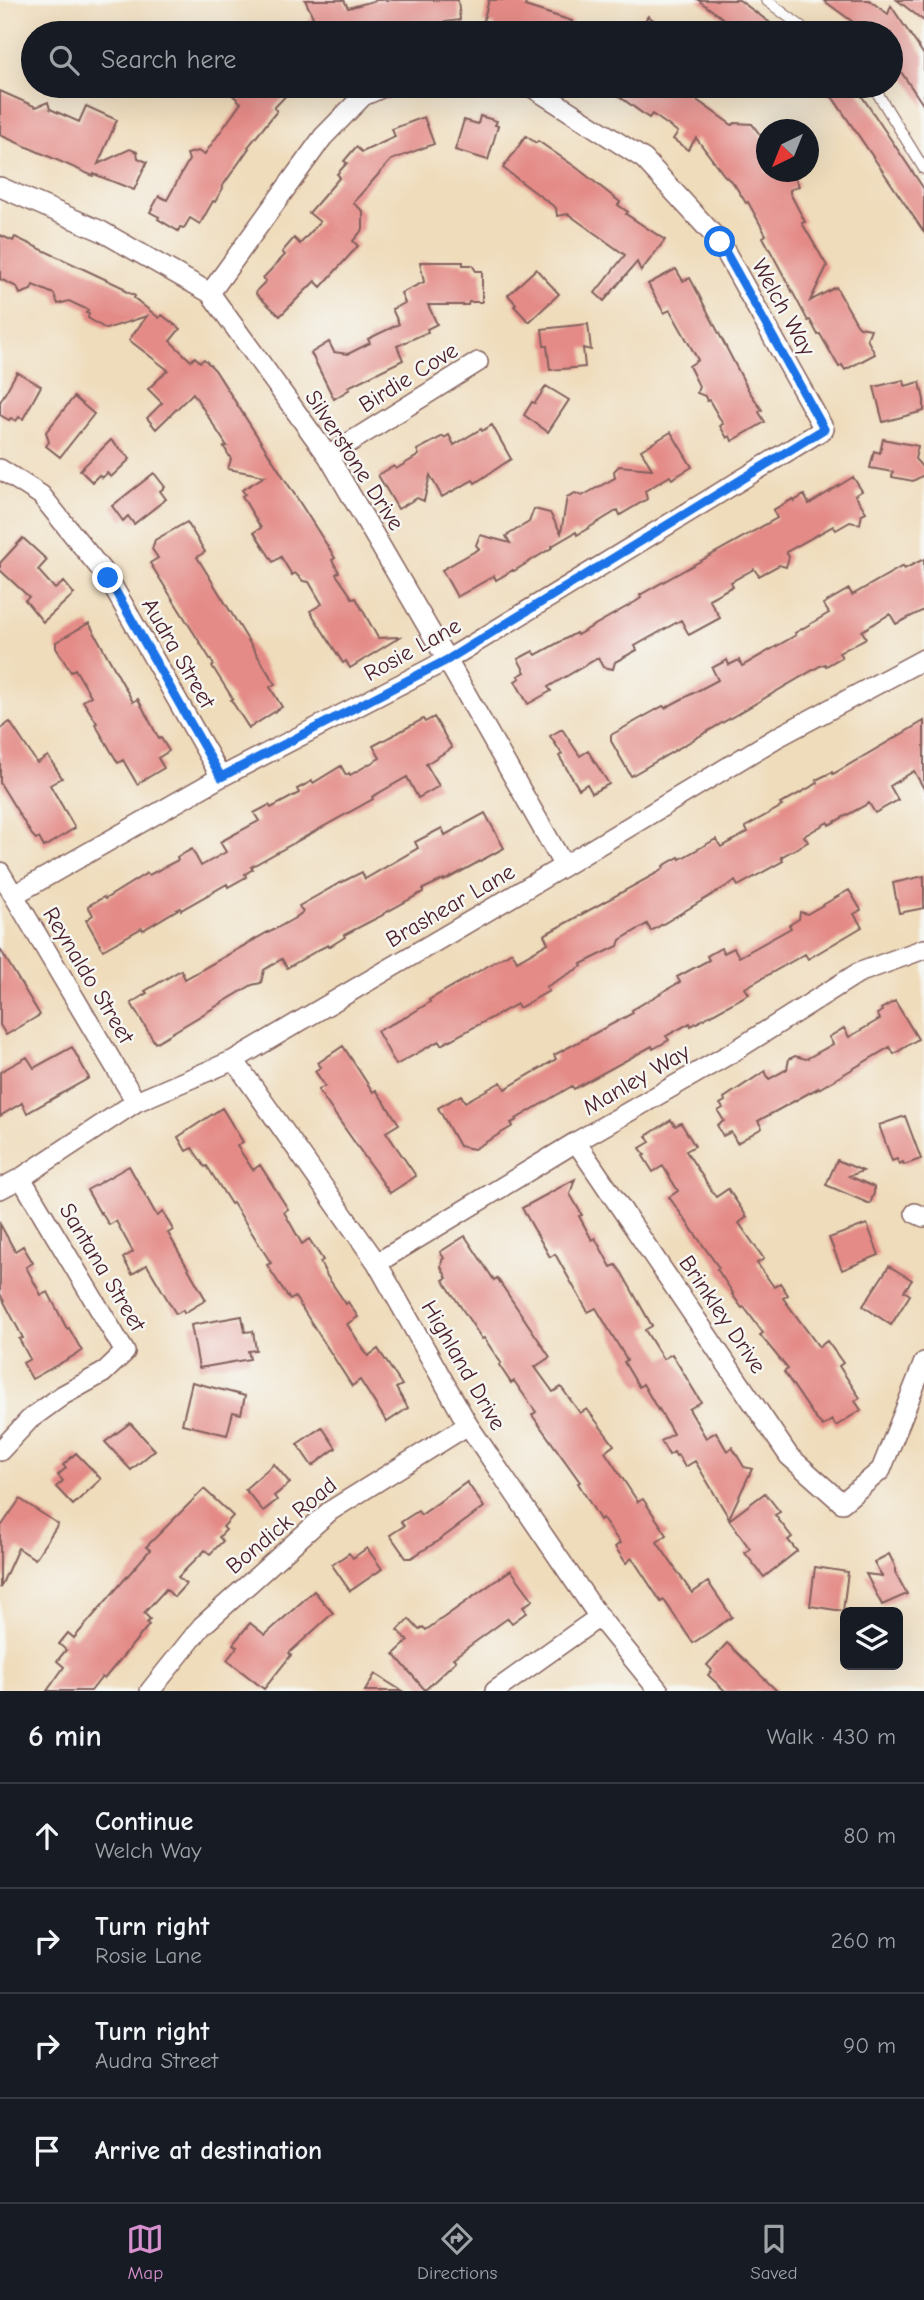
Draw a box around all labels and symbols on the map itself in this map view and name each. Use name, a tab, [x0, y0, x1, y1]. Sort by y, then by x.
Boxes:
north arrow	[756, 119, 819, 182]
route start	[704, 226, 735, 257]
street label: Welch Way	[746, 254, 822, 361]
street label: Birdie Cove	[354, 336, 463, 418]
street label: Silverstone Drive	[299, 385, 410, 535]
route end	[92, 562, 123, 593]
street label: Audra Street	[136, 593, 222, 715]
street label: Rosie Lane	[359, 612, 465, 687]
street label: Brashear Lane	[381, 858, 519, 953]
street label: Reynaldo Street	[37, 902, 141, 1050]
street label: Manley Way	[578, 1038, 695, 1121]
street label: Santana Street	[54, 1198, 152, 1338]
street label: Brinkley Drive	[673, 1250, 772, 1378]
street label: Highland Drive	[416, 1296, 512, 1435]
street label: Bondick Road	[221, 1471, 342, 1579]

